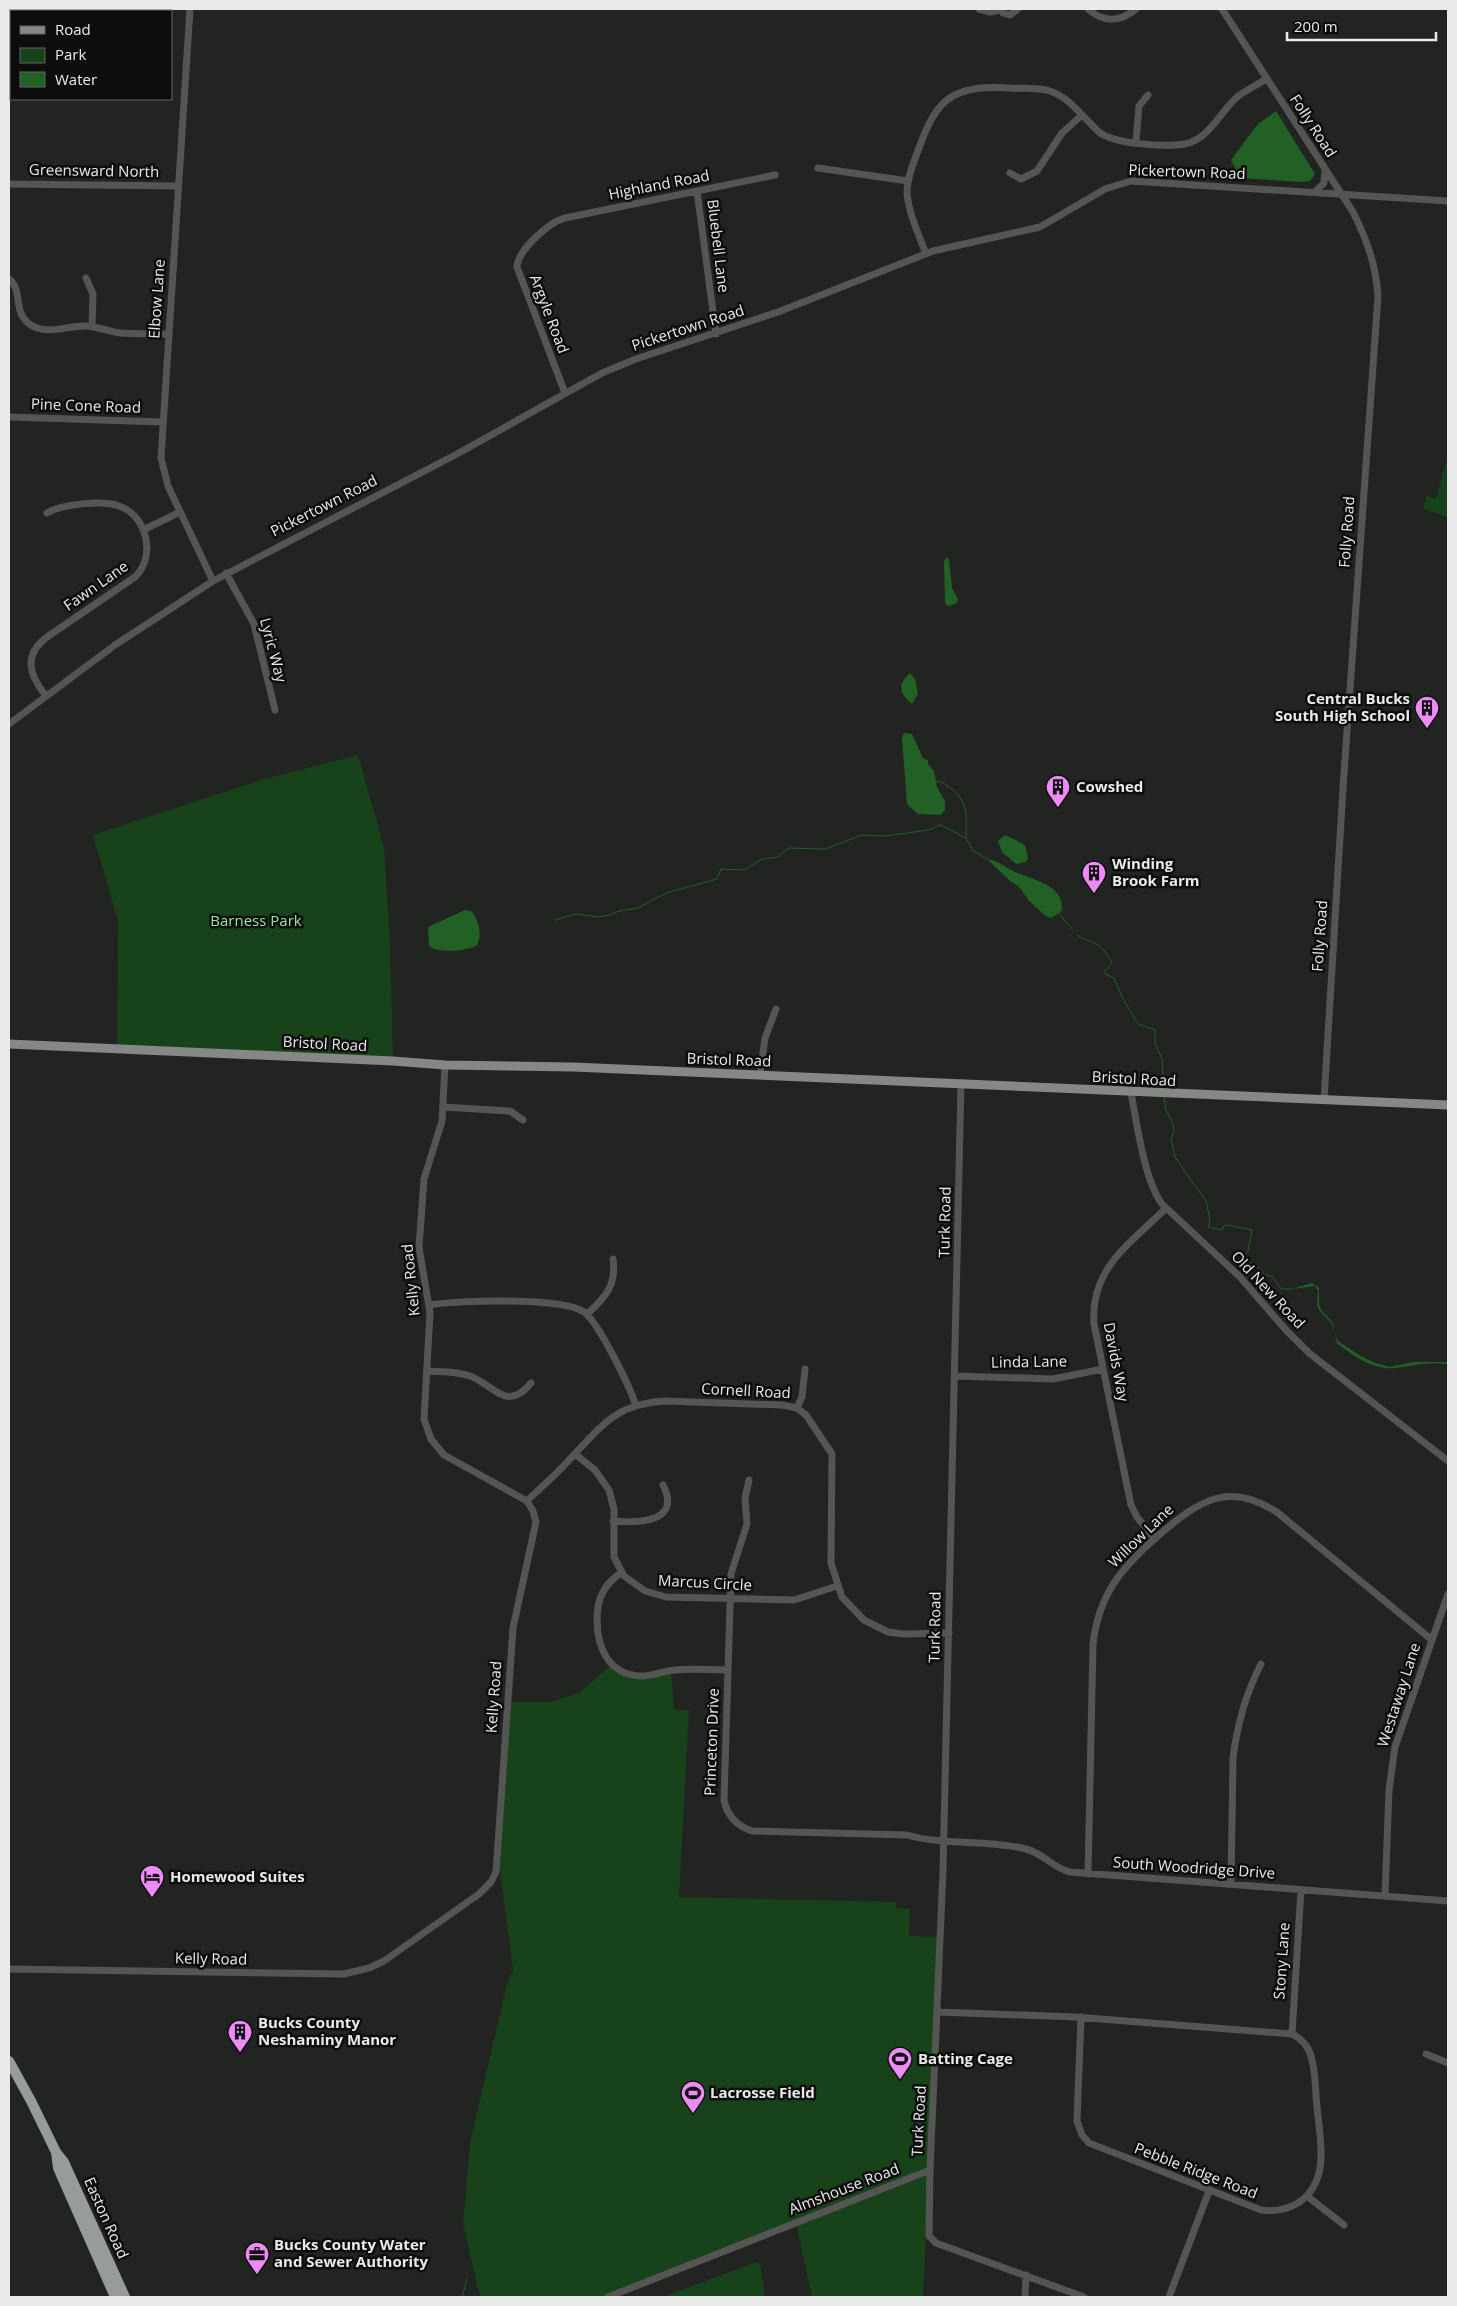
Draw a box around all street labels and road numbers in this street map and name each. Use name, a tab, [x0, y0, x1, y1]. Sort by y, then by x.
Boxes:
street label: Folly Road	[1286, 90, 1342, 161]
street label: Greensward North	[29, 159, 159, 181]
street label: Pickertown Road	[1128, 159, 1246, 183]
street label: Highland Road	[607, 164, 711, 204]
street label: Bluebell Lane	[703, 198, 735, 294]
street label: Elbow Lane	[143, 259, 169, 339]
street label: Argyle Road	[526, 271, 574, 356]
street label: Pickertown Road	[629, 299, 747, 355]
street label: Pine Cone Road	[31, 393, 141, 417]
street label: Pickertown Road	[267, 470, 380, 541]
street label: Folly Road	[1334, 496, 1358, 568]
street label: Fawn Lane	[59, 556, 132, 615]
street label: Lyric Way	[256, 615, 292, 685]
street label: Folly Road	[1307, 900, 1331, 972]
street label: Bristol Road	[282, 1031, 368, 1055]
street label: Bristol Road	[686, 1048, 772, 1070]
street label: Bristol Road	[1091, 1066, 1177, 1090]
street label: Turk Road	[933, 1186, 955, 1258]
street label: Kelly Road	[396, 1243, 424, 1317]
street label: Old New Road	[1227, 1246, 1310, 1333]
street label: Davids Way	[1099, 1320, 1135, 1404]
street label: Linda Lane	[991, 1350, 1067, 1372]
street label: Cornell Road	[701, 1378, 791, 1402]
street label: Willow Lane	[1103, 1499, 1177, 1571]
street label: Marcus Circle	[658, 1570, 753, 1594]
street label: Turk Road	[923, 1591, 945, 1663]
street label: Westaway Lane	[1372, 1640, 1424, 1749]
street label: Kelly Road	[481, 1660, 506, 1734]
street label: Princeton Drive	[699, 1688, 723, 1796]
street label: South Woodridge Drive	[1112, 1851, 1276, 1883]
street label: Stony Lane	[1268, 1922, 1294, 2000]
street label: Kelly Road	[175, 1947, 247, 1969]
street label: Turk Road	[906, 2085, 930, 2157]
street label: Pebble Ridge Road	[1132, 2137, 1261, 2203]
street label: Almshouse Road	[785, 2158, 902, 2218]
street label: Easton Road	[80, 2174, 134, 2261]

